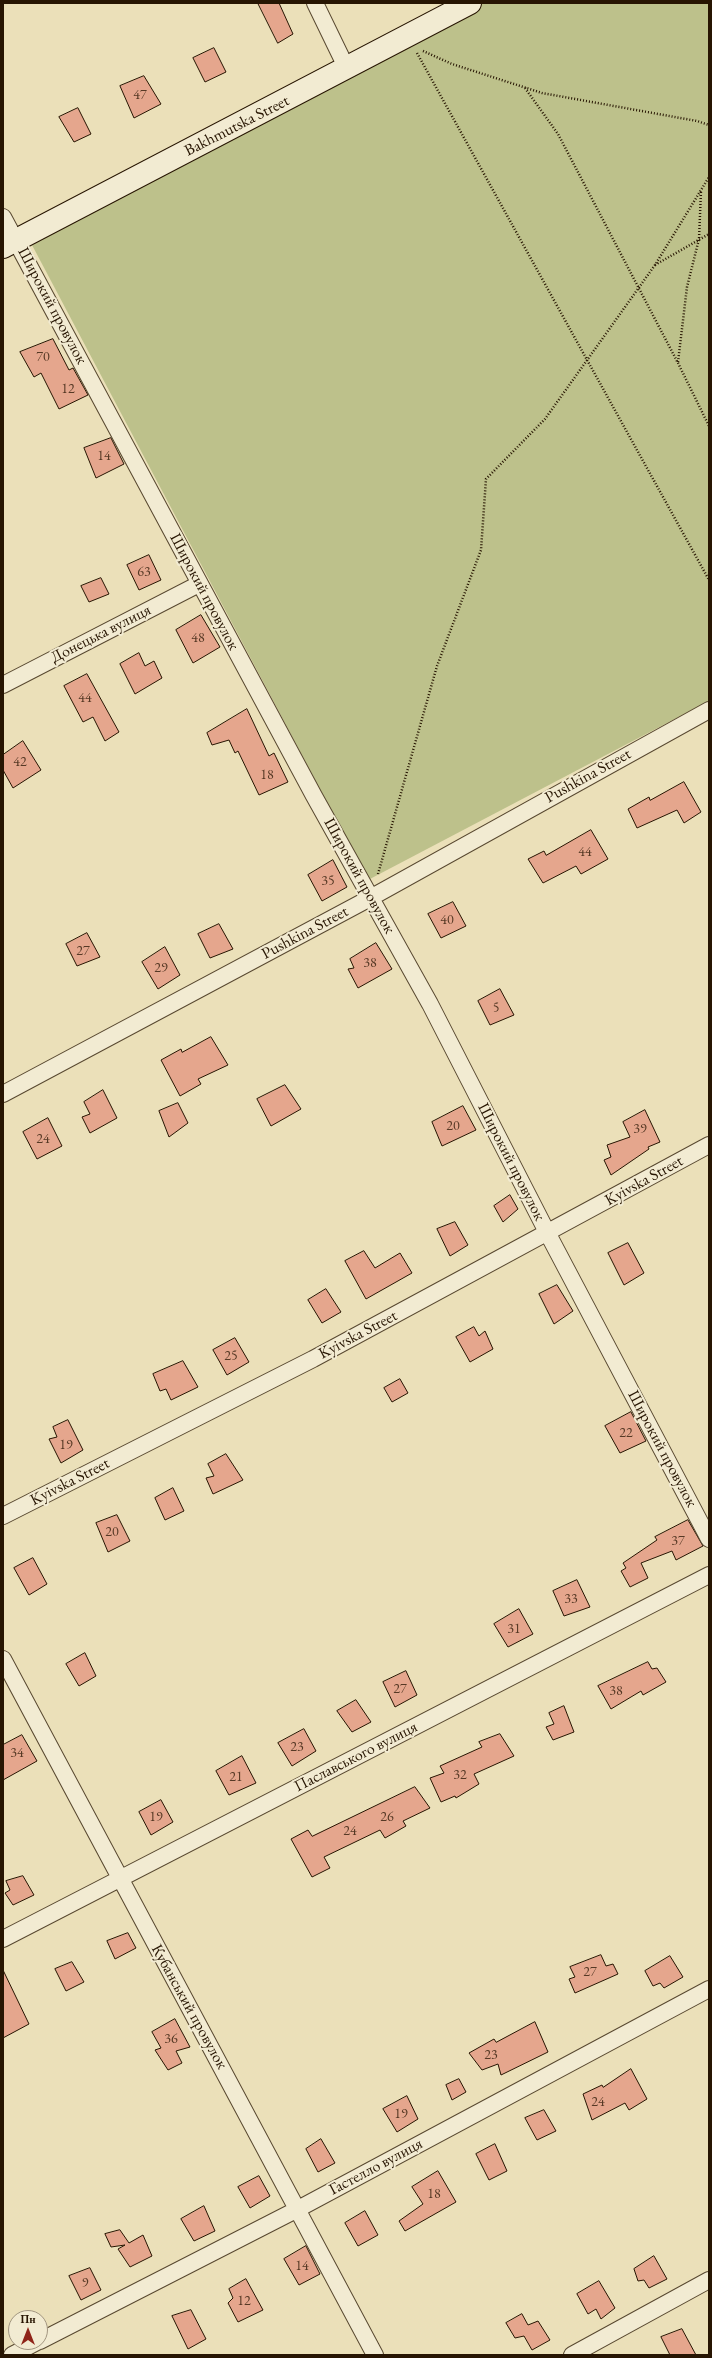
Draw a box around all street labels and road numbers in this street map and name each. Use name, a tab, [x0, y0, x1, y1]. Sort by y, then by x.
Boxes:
street label: Bakhmutska Street	[181, 91, 293, 161]
street label: Широкий провулок	[13, 244, 91, 368]
street label: Широкий провулок	[165, 530, 243, 654]
street label: Донецька вулиця	[48, 601, 154, 667]
street label: Pushkina Street	[542, 745, 634, 807]
street label: Широкий провулок	[319, 815, 399, 937]
street label: Pushkina Street	[258, 902, 352, 964]
street label: Широкий провулок	[473, 1100, 549, 1224]
street label: Kyivska Street	[602, 1152, 686, 1210]
street label: Kyivska Street	[315, 1306, 401, 1364]
street label: Широкий провулок	[623, 1387, 701, 1511]
street label: Kyivska Street	[27, 1454, 113, 1510]
street label: Паславського вулиця	[291, 1718, 421, 1796]
street label: Кубанський провулок	[147, 1941, 231, 2073]
street label: Гастелло вулиця	[326, 2134, 426, 2200]

